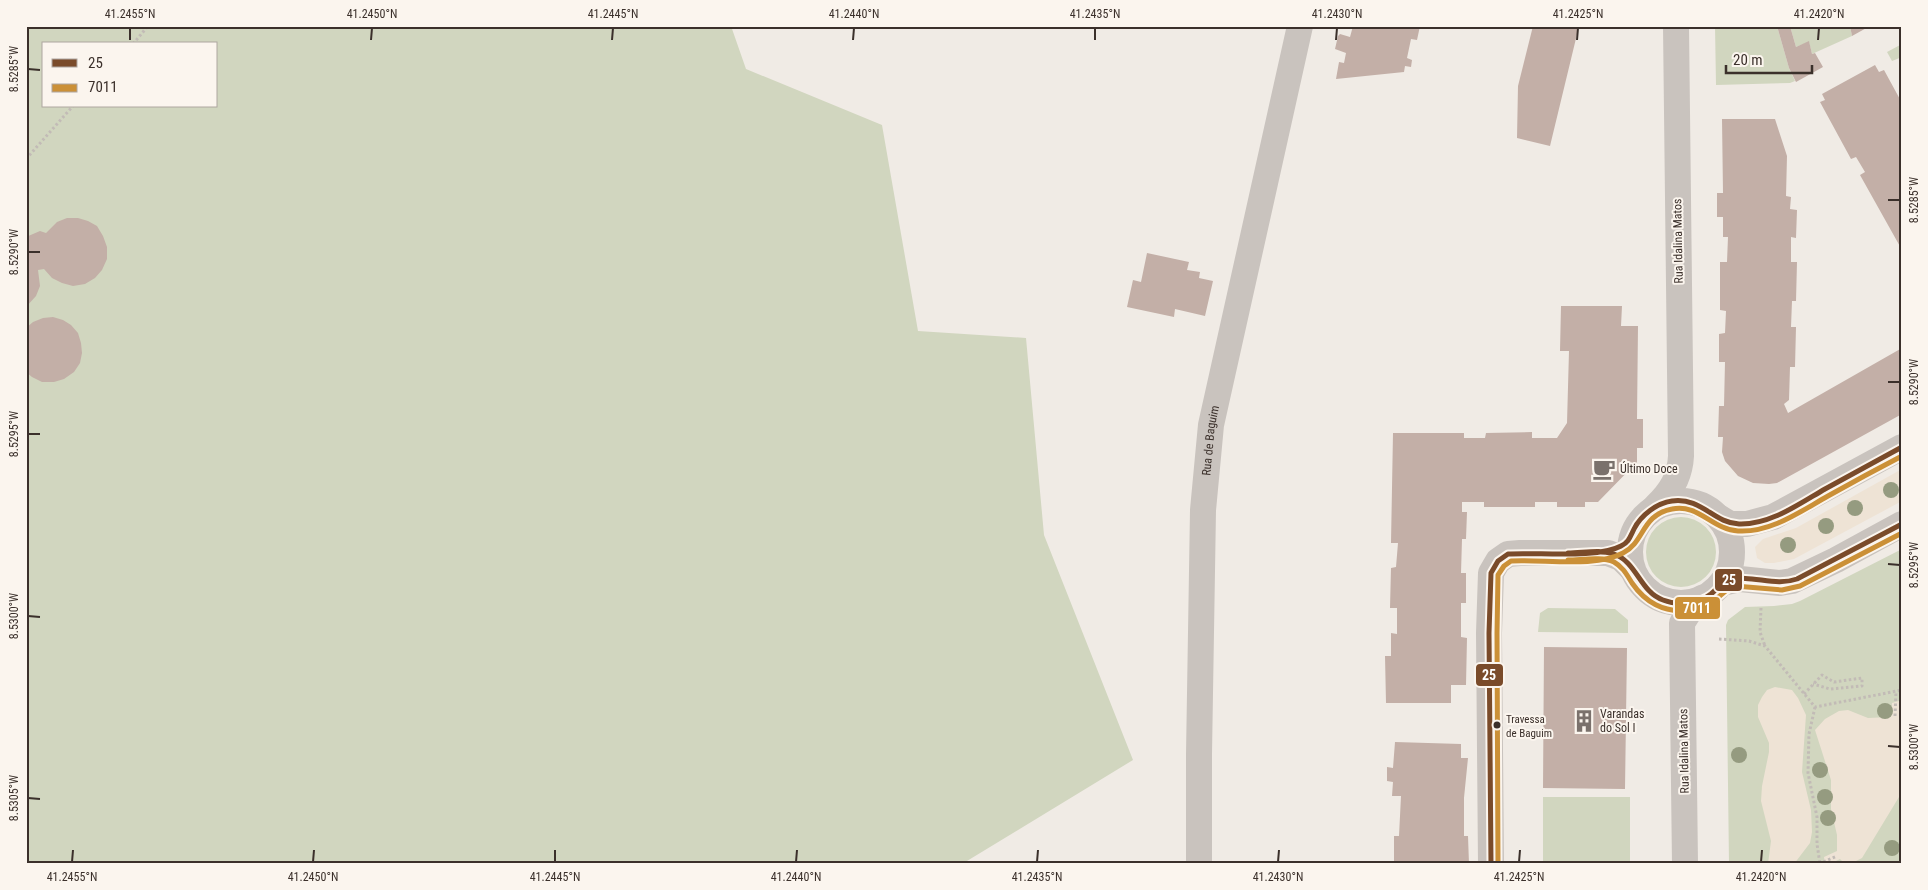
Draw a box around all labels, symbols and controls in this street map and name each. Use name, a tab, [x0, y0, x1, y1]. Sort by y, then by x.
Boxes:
text: 41.2455°N	[105, 7, 155, 21]
text: 41.2450°N	[347, 7, 397, 21]
text: 41.2445°N	[588, 7, 638, 21]
text: 41.2440°N	[829, 7, 879, 21]
text: 41.2435°N	[1070, 7, 1120, 21]
text: 41.2430°N	[1312, 7, 1362, 21]
text: 41.2425°N	[1553, 7, 1603, 21]
text: 41.2420°N	[1794, 7, 1844, 21]
legend	[42, 42, 218, 108]
scale bar	[1726, 42, 1812, 74]
text: 8.5285°W	[7, 46, 21, 92]
text: 20 m	[1733, 51, 1763, 69]
text: 25	[88, 54, 103, 72]
text: 7011	[88, 78, 118, 96]
text: 8.5285°W	[1907, 177, 1921, 223]
street label: Rua Idalina Matos	[1670, 198, 1686, 284]
text: 8.5290°W	[7, 229, 21, 275]
text: 8.5290°W	[1907, 359, 1921, 405]
street label: Rua de Baguim	[1199, 404, 1222, 476]
text: 8.5295°W	[7, 411, 21, 457]
cafe icon: Último Doce	[1591, 456, 1617, 482]
place label: Último Doce	[1620, 461, 1678, 476]
text: 8.5295°W	[1907, 542, 1921, 588]
line badge: 25	[1714, 568, 1743, 592]
text: 25	[1722, 572, 1736, 588]
text: 8.5300°W	[7, 593, 21, 639]
line badge: 7011	[1674, 596, 1721, 620]
text: 7011	[1683, 600, 1711, 616]
line badge: 25	[1475, 663, 1504, 687]
text: 25	[1482, 667, 1496, 683]
place label: Varandas do Sol I	[1600, 707, 1644, 735]
building icon: Varandas do Sol I	[1571, 708, 1597, 734]
street label: Rua Idalina Matos	[1676, 708, 1692, 794]
place label: Travessa de Baguim	[1506, 713, 1552, 740]
marker: Travessa de Baguim	[1492, 720, 1502, 730]
text: 8.5300°W	[1907, 724, 1921, 770]
text: 8.5305°W	[7, 775, 21, 821]
text: 41.2455°N	[47, 870, 97, 884]
text: 41.2450°N	[288, 870, 338, 884]
text: 41.2445°N	[530, 870, 580, 884]
text: 41.2440°N	[771, 870, 821, 884]
text: 41.2435°N	[1012, 870, 1062, 884]
text: 41.2430°N	[1253, 870, 1303, 884]
text: 41.2425°N	[1494, 870, 1544, 884]
text: 41.2420°N	[1736, 870, 1786, 884]

